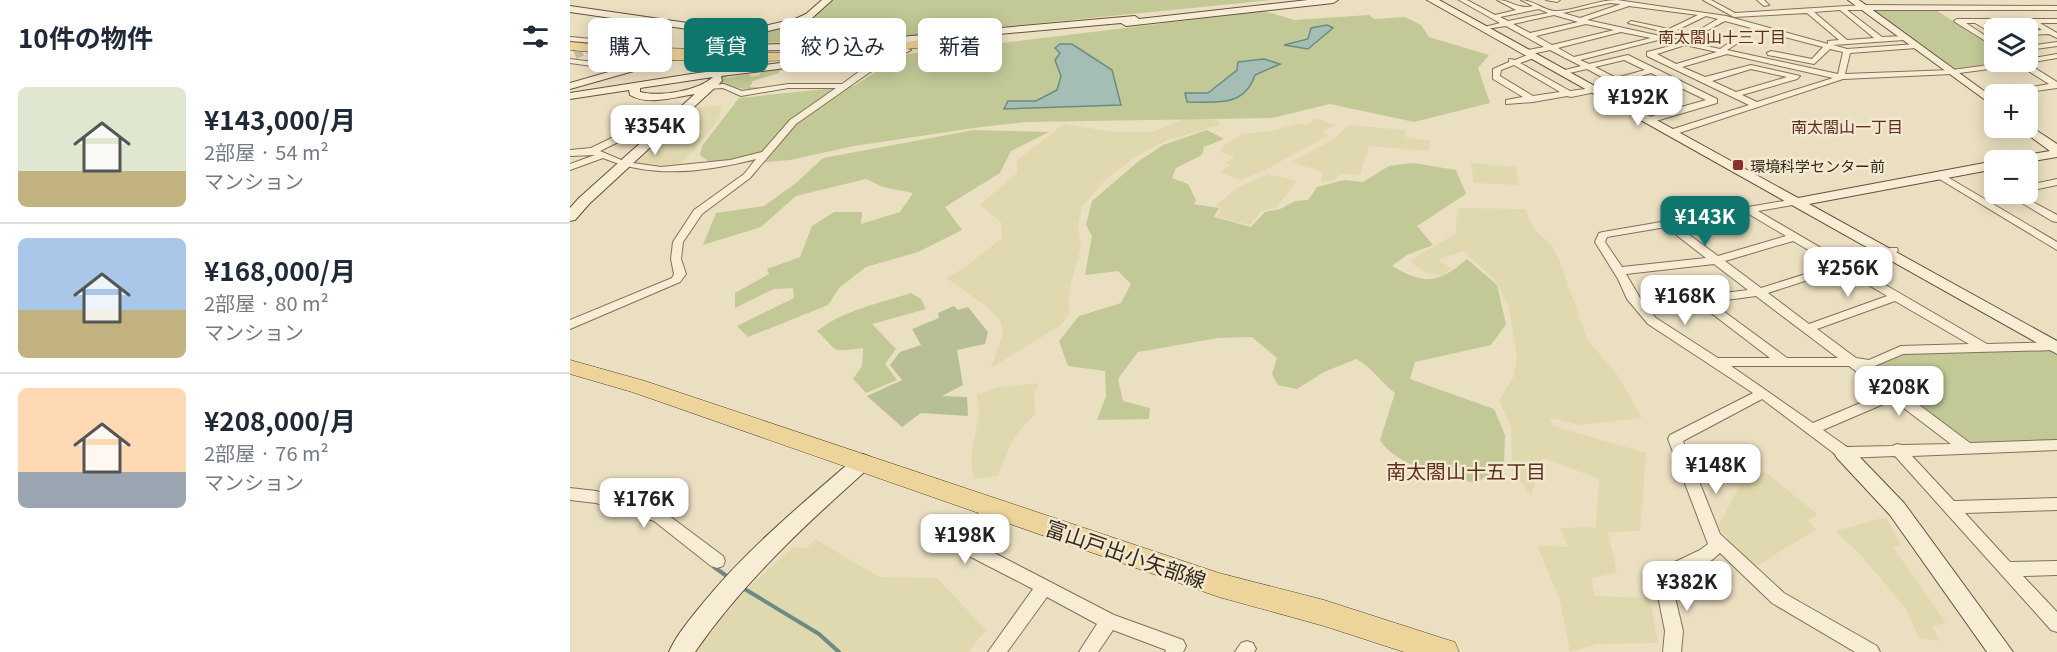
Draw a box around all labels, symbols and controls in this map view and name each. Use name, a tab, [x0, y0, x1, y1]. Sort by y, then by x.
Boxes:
text: 10件の物件	[18, 18, 153, 55]
chip: 購入	[588, 18, 672, 72]
chip: 賃貸	[684, 18, 768, 72]
chip: 絞り込み	[780, 18, 906, 72]
chip: 新着	[918, 18, 1002, 72]
map controls	[1984, 18, 2038, 204]
button: layers	[1984, 18, 2038, 72]
icon: filters	[519, 20, 552, 53]
district label: 南太閤山十三丁目	[1658, 24, 1786, 48]
pin: ¥192K	[1596, 76, 1680, 127]
text: ¥192K	[1608, 81, 1668, 110]
button: +	[1984, 84, 2038, 138]
text: ¥143,000/月	[204, 100, 356, 137]
pin: ¥354K	[613, 105, 697, 156]
text: ¥354K	[625, 110, 685, 139]
icon: home	[66, 111, 138, 183]
district label: 南太閤山一丁目	[1791, 114, 1903, 138]
text: 2部屋 · 54 m²	[204, 137, 329, 166]
button: −	[1984, 150, 2038, 204]
place label: 環境科学センター前	[1750, 155, 1885, 176]
marker: 環境科学センター前	[1731, 158, 1745, 172]
text: マンション	[204, 166, 304, 195]
pin: ¥143K	[1663, 196, 1747, 247]
text: ¥143K	[1675, 201, 1735, 230]
pin: ¥256K	[1806, 247, 1890, 298]
text: ¥168,000/月	[204, 251, 356, 288]
text: ¥256K	[1818, 252, 1878, 281]
icon: home	[66, 262, 138, 334]
pin: ¥168K	[1643, 275, 1727, 326]
text: ¥168K	[1655, 280, 1715, 309]
text: 2部屋 · 80 m²	[204, 288, 329, 317]
text: マンション	[204, 317, 304, 346]
pin: ¥208K	[1857, 366, 1941, 417]
text: ¥208K	[1869, 371, 1929, 400]
text: ¥208,000/月	[204, 401, 356, 438]
icon: home	[66, 412, 138, 484]
text: 2部屋 · 76 m²	[204, 438, 329, 467]
pin: ¥148K	[1674, 444, 1758, 495]
text: ¥148K	[1686, 449, 1746, 478]
district label: 南太閤山十五丁目	[1386, 456, 1546, 485]
text: マンション	[204, 467, 304, 496]
pin: ¥176K	[602, 478, 686, 529]
text: ¥176K	[614, 483, 674, 512]
street label: 富山戸出小矢部線	[1042, 511, 1210, 595]
pin: ¥198K	[923, 514, 1007, 565]
text: ¥198K	[935, 519, 995, 548]
pin: ¥382K	[1645, 561, 1729, 612]
text: ¥382K	[1657, 566, 1717, 595]

